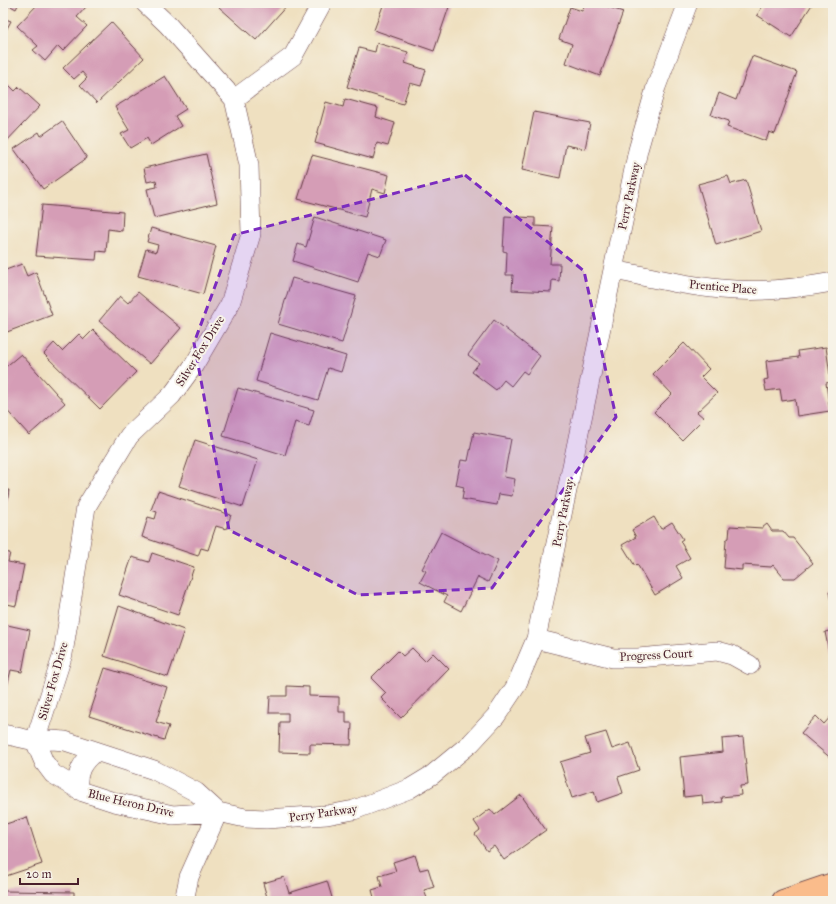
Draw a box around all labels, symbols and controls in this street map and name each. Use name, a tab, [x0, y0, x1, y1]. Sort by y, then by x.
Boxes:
street label: Perry Parkway	[615, 161, 643, 231]
street label: Prentice Place	[688, 277, 758, 297]
street label: Silver Fox Drive	[173, 313, 227, 389]
street label: Perry Parkway	[550, 478, 577, 548]
street label: Silver Fox Drive	[35, 640, 71, 722]
street label: Progress Court	[619, 646, 694, 665]
street label: Blue Heron Drive	[87, 786, 175, 820]
street label: Perry Parkway	[288, 801, 358, 825]
scale bar	[20, 860, 78, 886]
text: 20 m	[26, 867, 52, 881]

